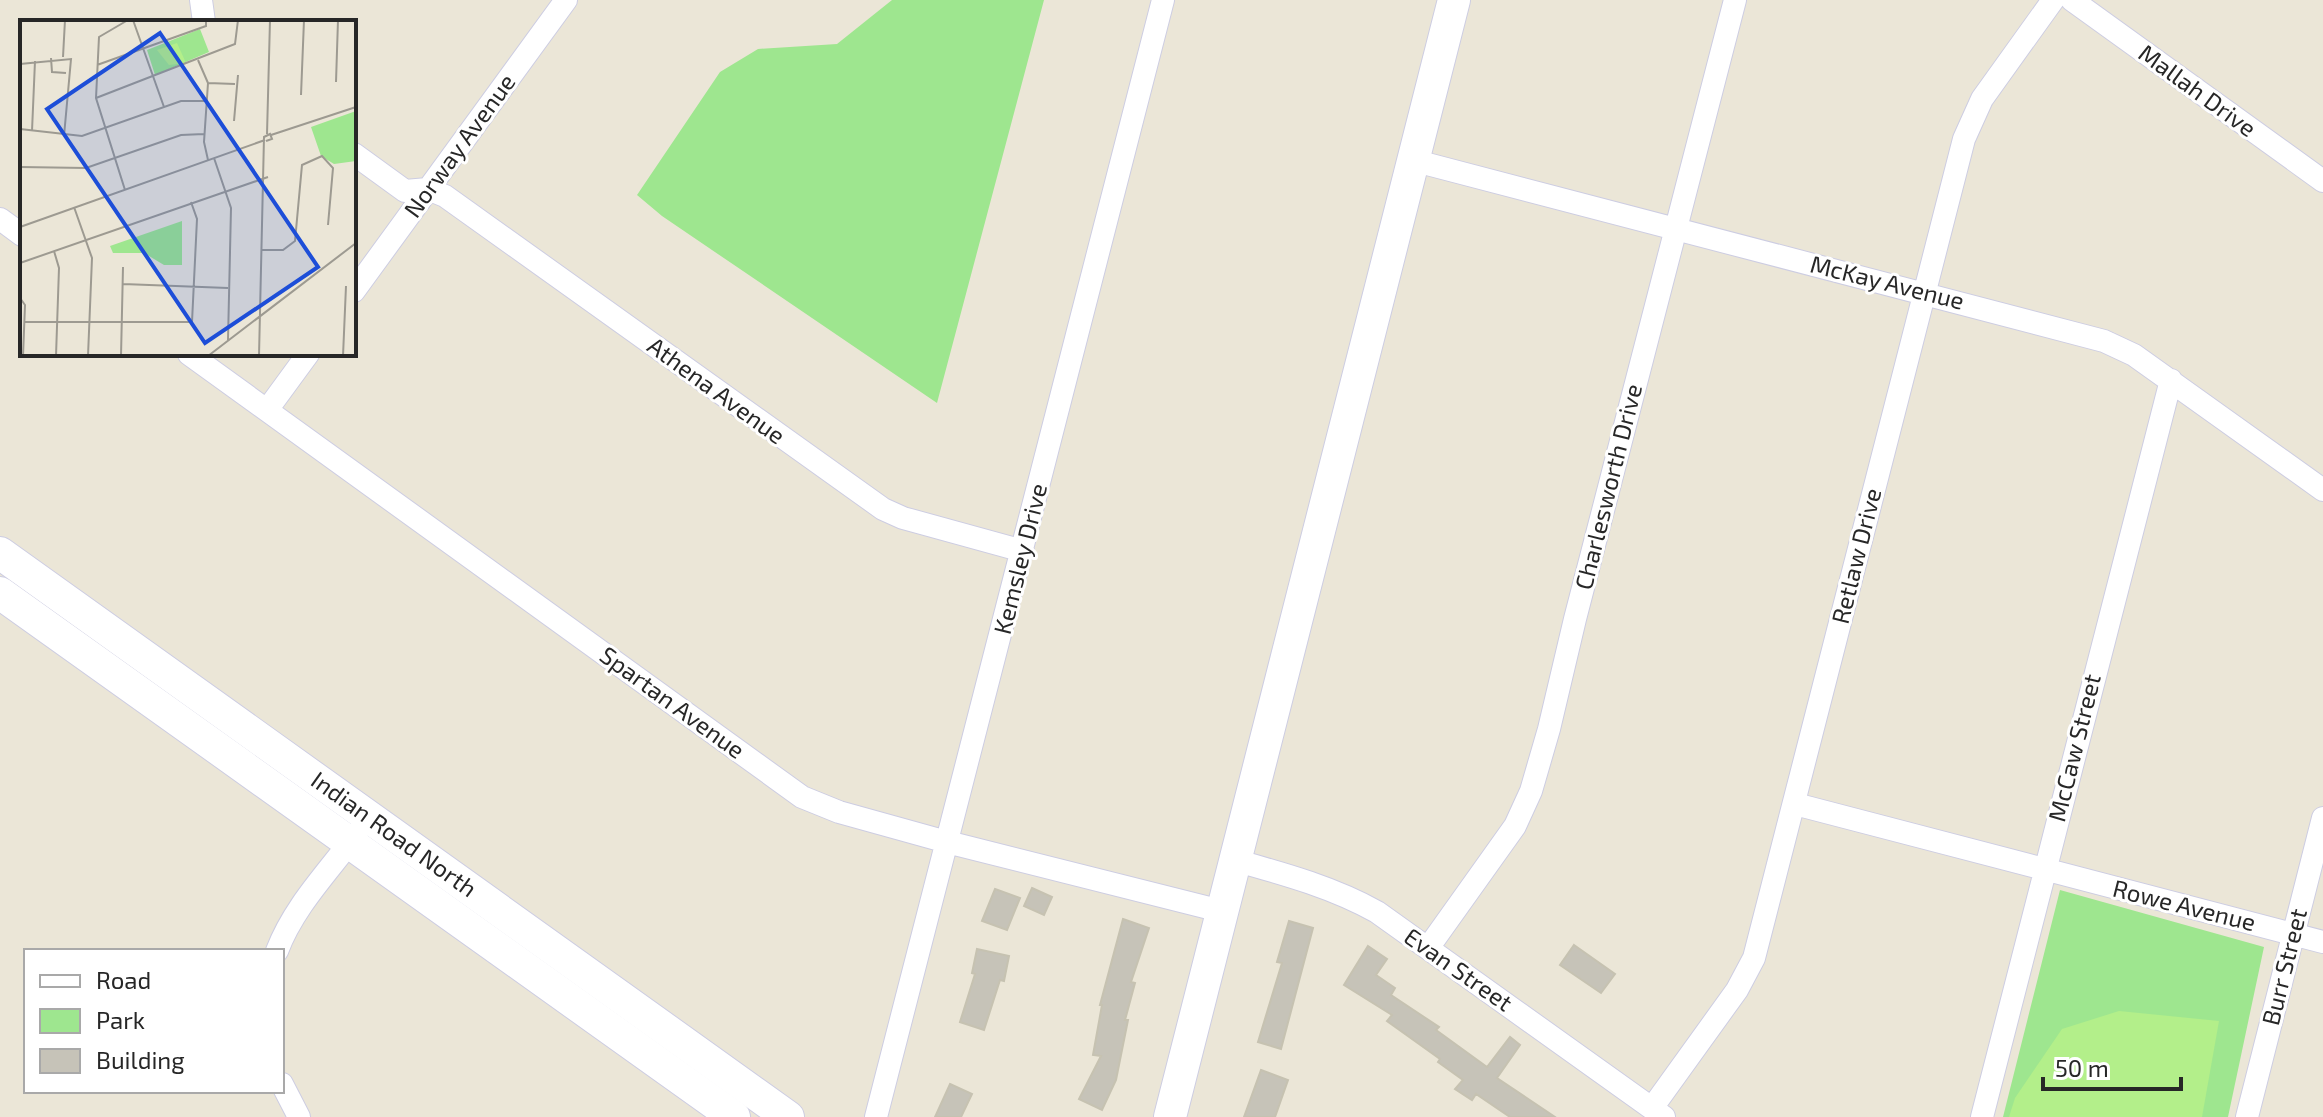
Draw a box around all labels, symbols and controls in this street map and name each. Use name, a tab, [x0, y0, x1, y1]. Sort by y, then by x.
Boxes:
inset map	[20, 20, 356, 356]
street label: Mallah Drive	[2134, 38, 2262, 142]
street label: Norway Avenue	[397, 68, 521, 223]
street label: McKay Avenue	[1807, 248, 1967, 315]
street label: Athena Avenue	[642, 330, 791, 449]
street label: Charlesworth Drive	[1568, 381, 1647, 593]
street label: Kemsley Drive	[987, 480, 1052, 637]
street label: Retlaw Drive	[1825, 485, 1886, 626]
street label: Spartan Avenue	[595, 640, 751, 764]
street label: McCaw Street	[2041, 671, 2106, 824]
street label: Indian Road North	[306, 765, 483, 902]
street label: Rowe Avenue	[2110, 873, 2259, 936]
street label: Burr Street	[2255, 905, 2312, 1028]
street label: Evan Street	[1399, 921, 1518, 1017]
legend	[24, 949, 284, 1093]
text: Road	[96, 965, 151, 994]
text: Park	[96, 1005, 145, 1034]
scale bar	[2043, 1041, 2181, 1091]
text: Building	[96, 1045, 185, 1074]
text: 50 m	[2055, 1053, 2109, 1082]

